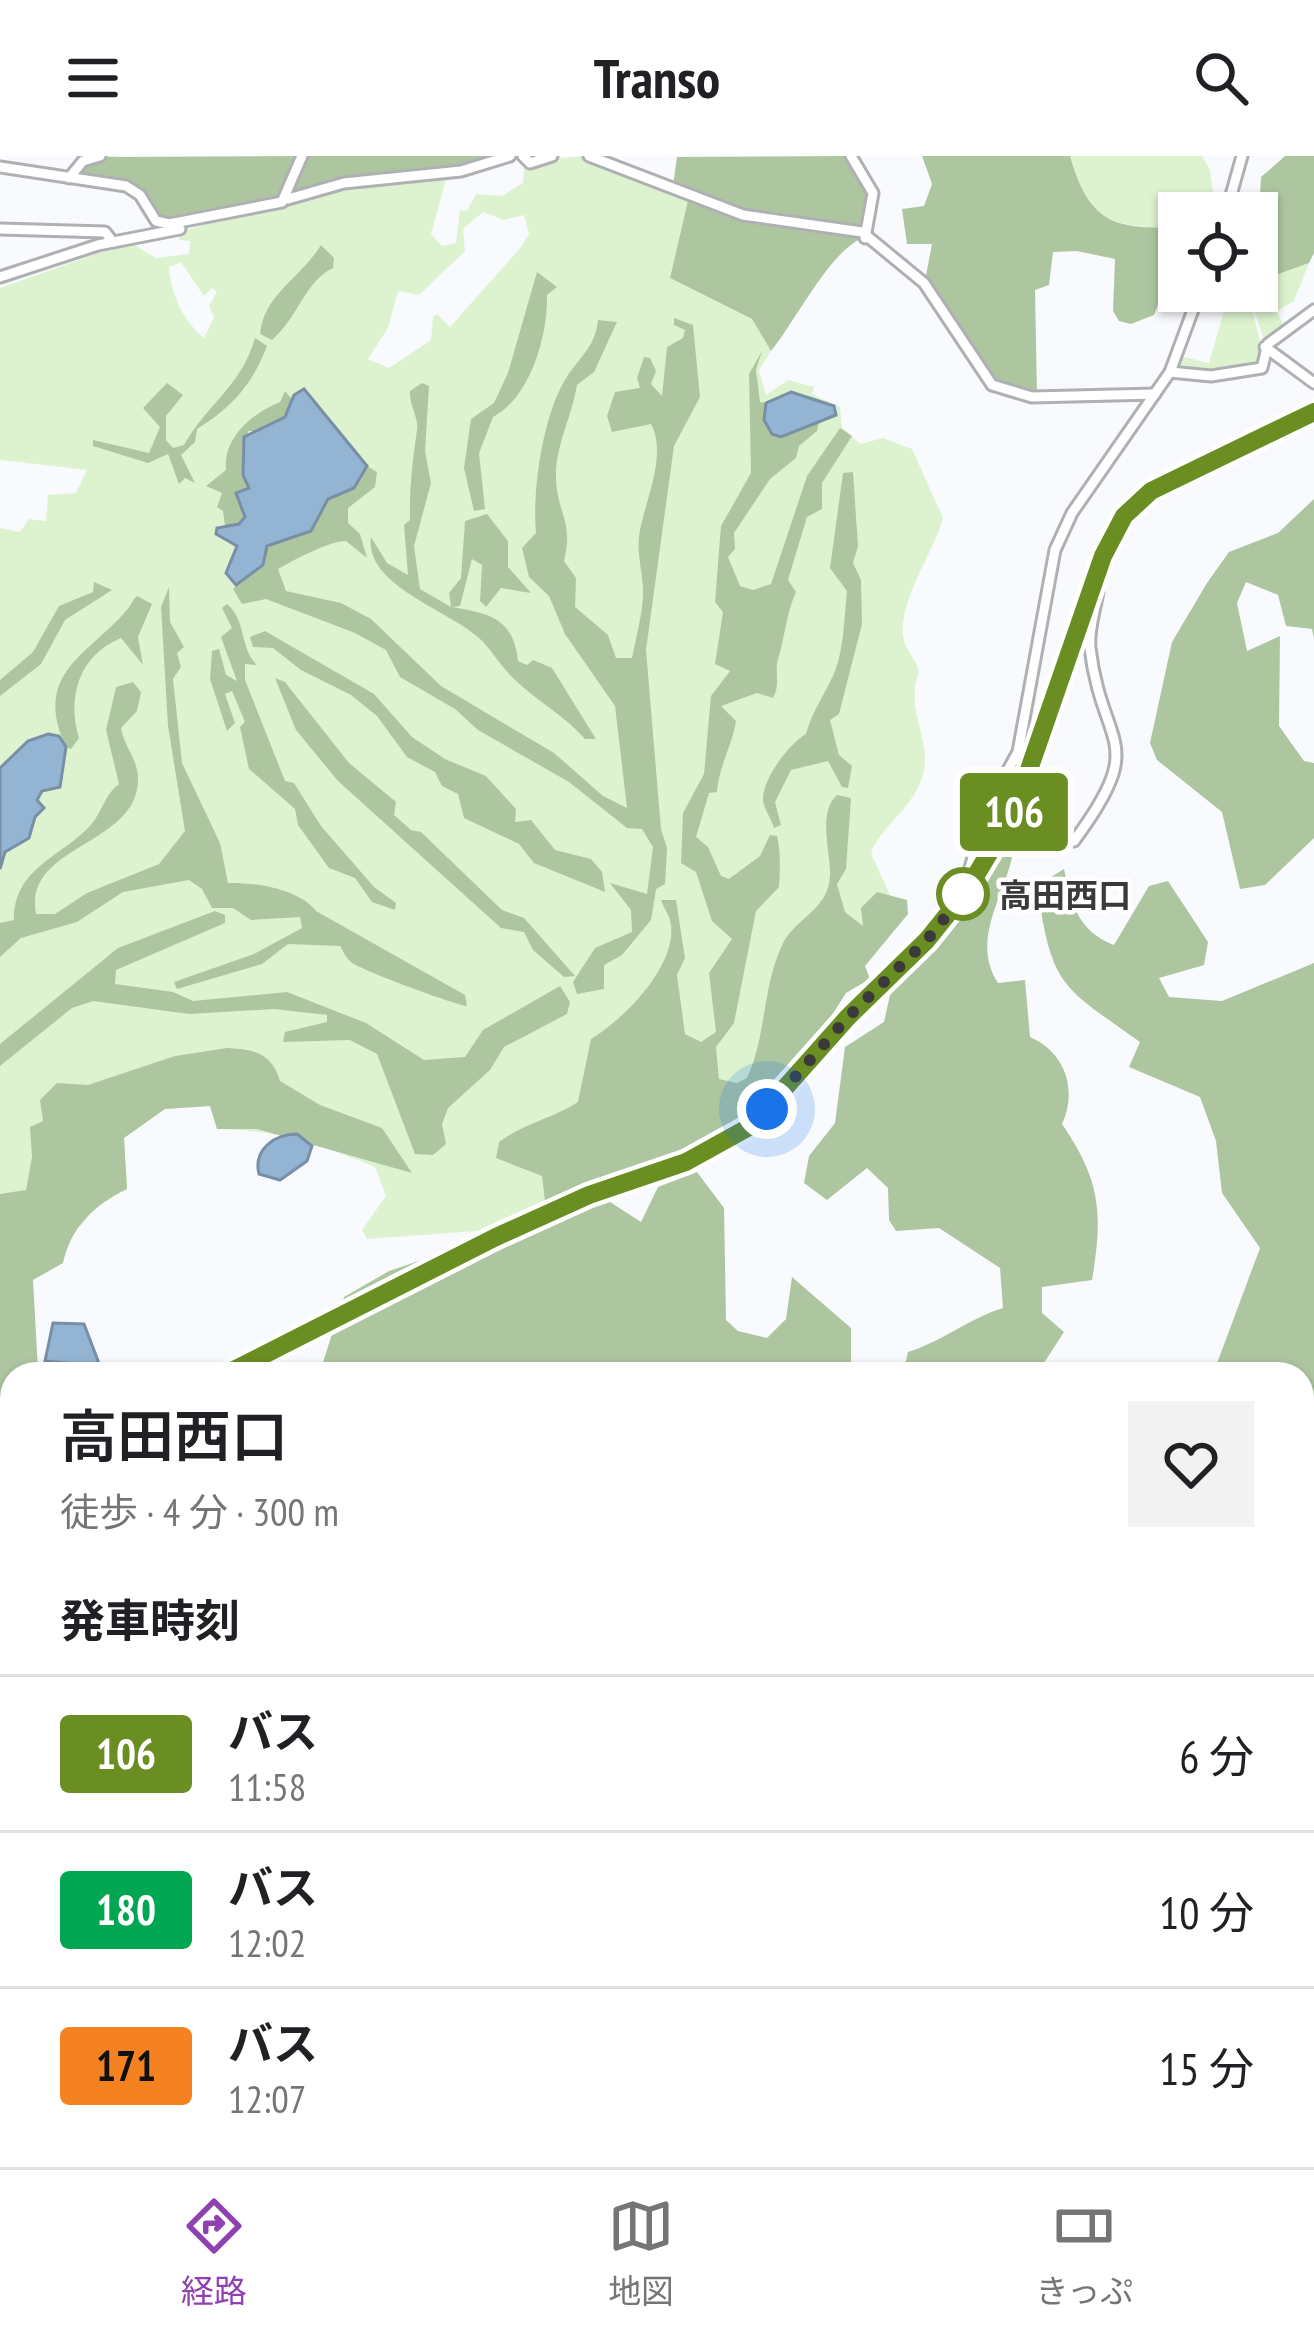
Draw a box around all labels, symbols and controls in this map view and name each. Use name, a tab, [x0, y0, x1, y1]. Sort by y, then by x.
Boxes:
text: Transo	[594, 43, 720, 113]
icon: menu	[60, 45, 126, 111]
icon: search	[1188, 45, 1254, 111]
map controls	[1158, 192, 1278, 312]
button: locate	[1158, 192, 1278, 312]
line badge: 106	[945, 773, 1083, 851]
text: 106	[984, 784, 1044, 839]
marker: 高田西口	[938, 869, 988, 919]
place label: 高田西口	[999, 873, 1131, 916]
your location	[737, 1079, 797, 1139]
text: 高田西口	[60, 1399, 288, 1473]
button: heart	[1128, 1401, 1254, 1527]
text: 徒歩 · 4 分 · 300 m	[60, 1486, 339, 1537]
text: 発車時刻	[60, 1591, 240, 1649]
text: バス	[228, 1702, 318, 1760]
text: 106	[96, 1726, 156, 1781]
text: 6 分	[1179, 1727, 1254, 1785]
text: 11:58	[228, 1761, 306, 1812]
text: バス	[228, 1858, 318, 1916]
text: 180	[96, 1882, 156, 1937]
text: 10 分	[1159, 1883, 1254, 1941]
text: 12:02	[228, 1917, 306, 1968]
text: バス	[228, 2014, 318, 2072]
text: 171	[96, 2038, 156, 2093]
text: 15 分	[1159, 2039, 1254, 2097]
text: 12:07	[228, 2073, 306, 2124]
tab: 経路	[181, 2193, 247, 2313]
tab: 地図	[608, 2193, 674, 2313]
tab: きっぷ	[1036, 2193, 1133, 2313]

